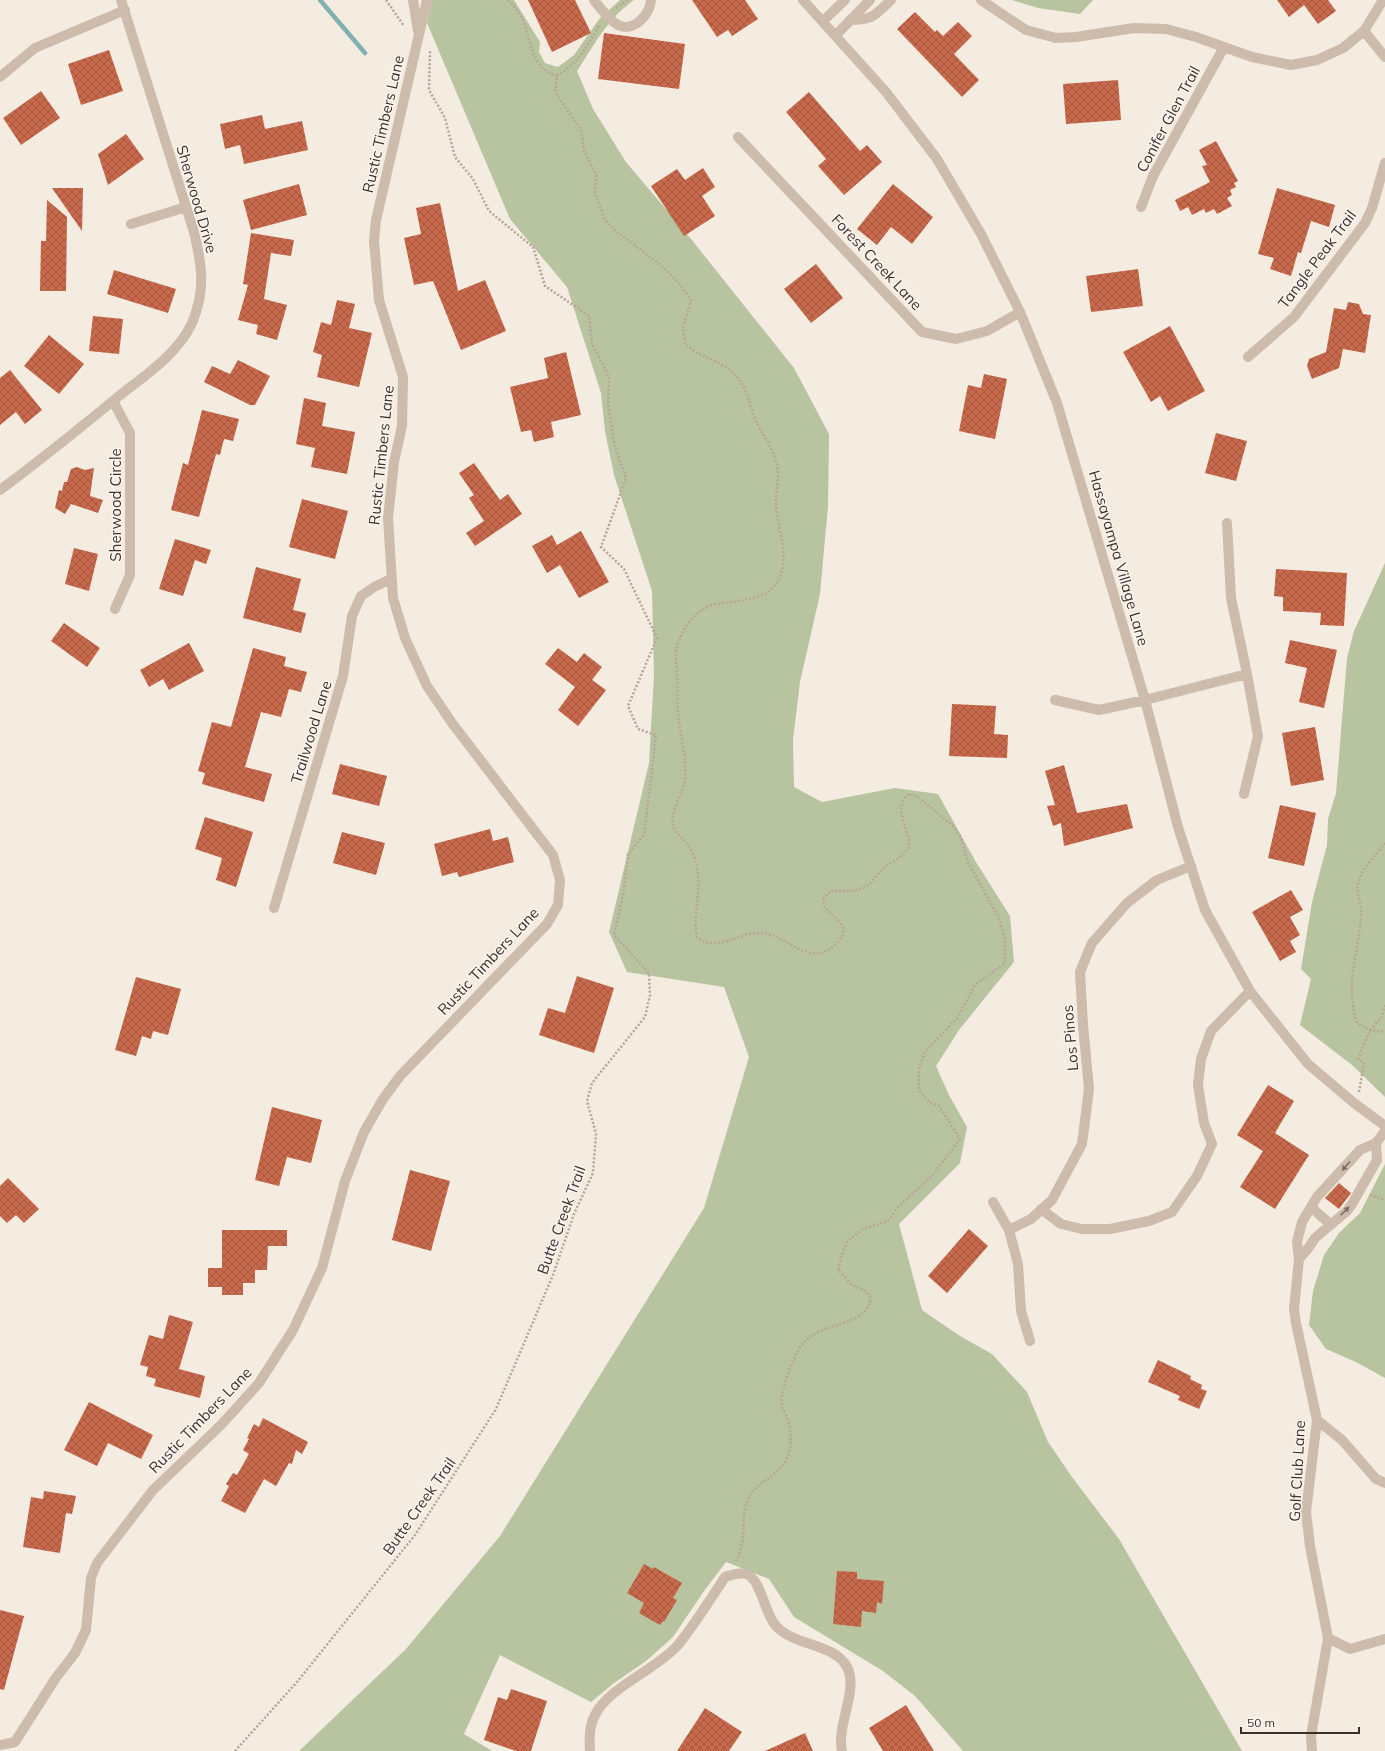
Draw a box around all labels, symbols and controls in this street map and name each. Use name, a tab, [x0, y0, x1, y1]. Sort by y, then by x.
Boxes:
street label: Rustic Timbers Lane	[358, 53, 408, 195]
street label: Conifer Glen Trail	[1132, 63, 1204, 175]
street label: Sherwood Drive	[173, 143, 221, 255]
street label: Tangle Peak Trail	[1274, 206, 1360, 312]
street label: Forest Creek Lane	[828, 210, 926, 314]
street label: Rustic Timbers Lane	[364, 384, 398, 526]
street label: Sherwood Circle	[106, 448, 125, 562]
street label: Hassayampa Village Lane	[1085, 468, 1153, 648]
street label: Trailwood Lane	[286, 678, 336, 786]
street label: Rustic Timbers Lane	[433, 903, 543, 1019]
street label: Los Pinos	[1058, 1004, 1082, 1072]
one-way arrow	[1341, 1161, 1350, 1172]
street label: Butte Creek Trail	[533, 1163, 589, 1277]
one-way arrow	[1340, 1206, 1350, 1216]
street label: Rustic Timbers Lane	[144, 1363, 256, 1477]
street label: Golf Club Lane	[1285, 1420, 1309, 1522]
street label: Butte Creek Trail	[378, 1454, 460, 1558]
scale bar	[1241, 1709, 1359, 1735]
text: 50 m	[1247, 1715, 1275, 1730]

